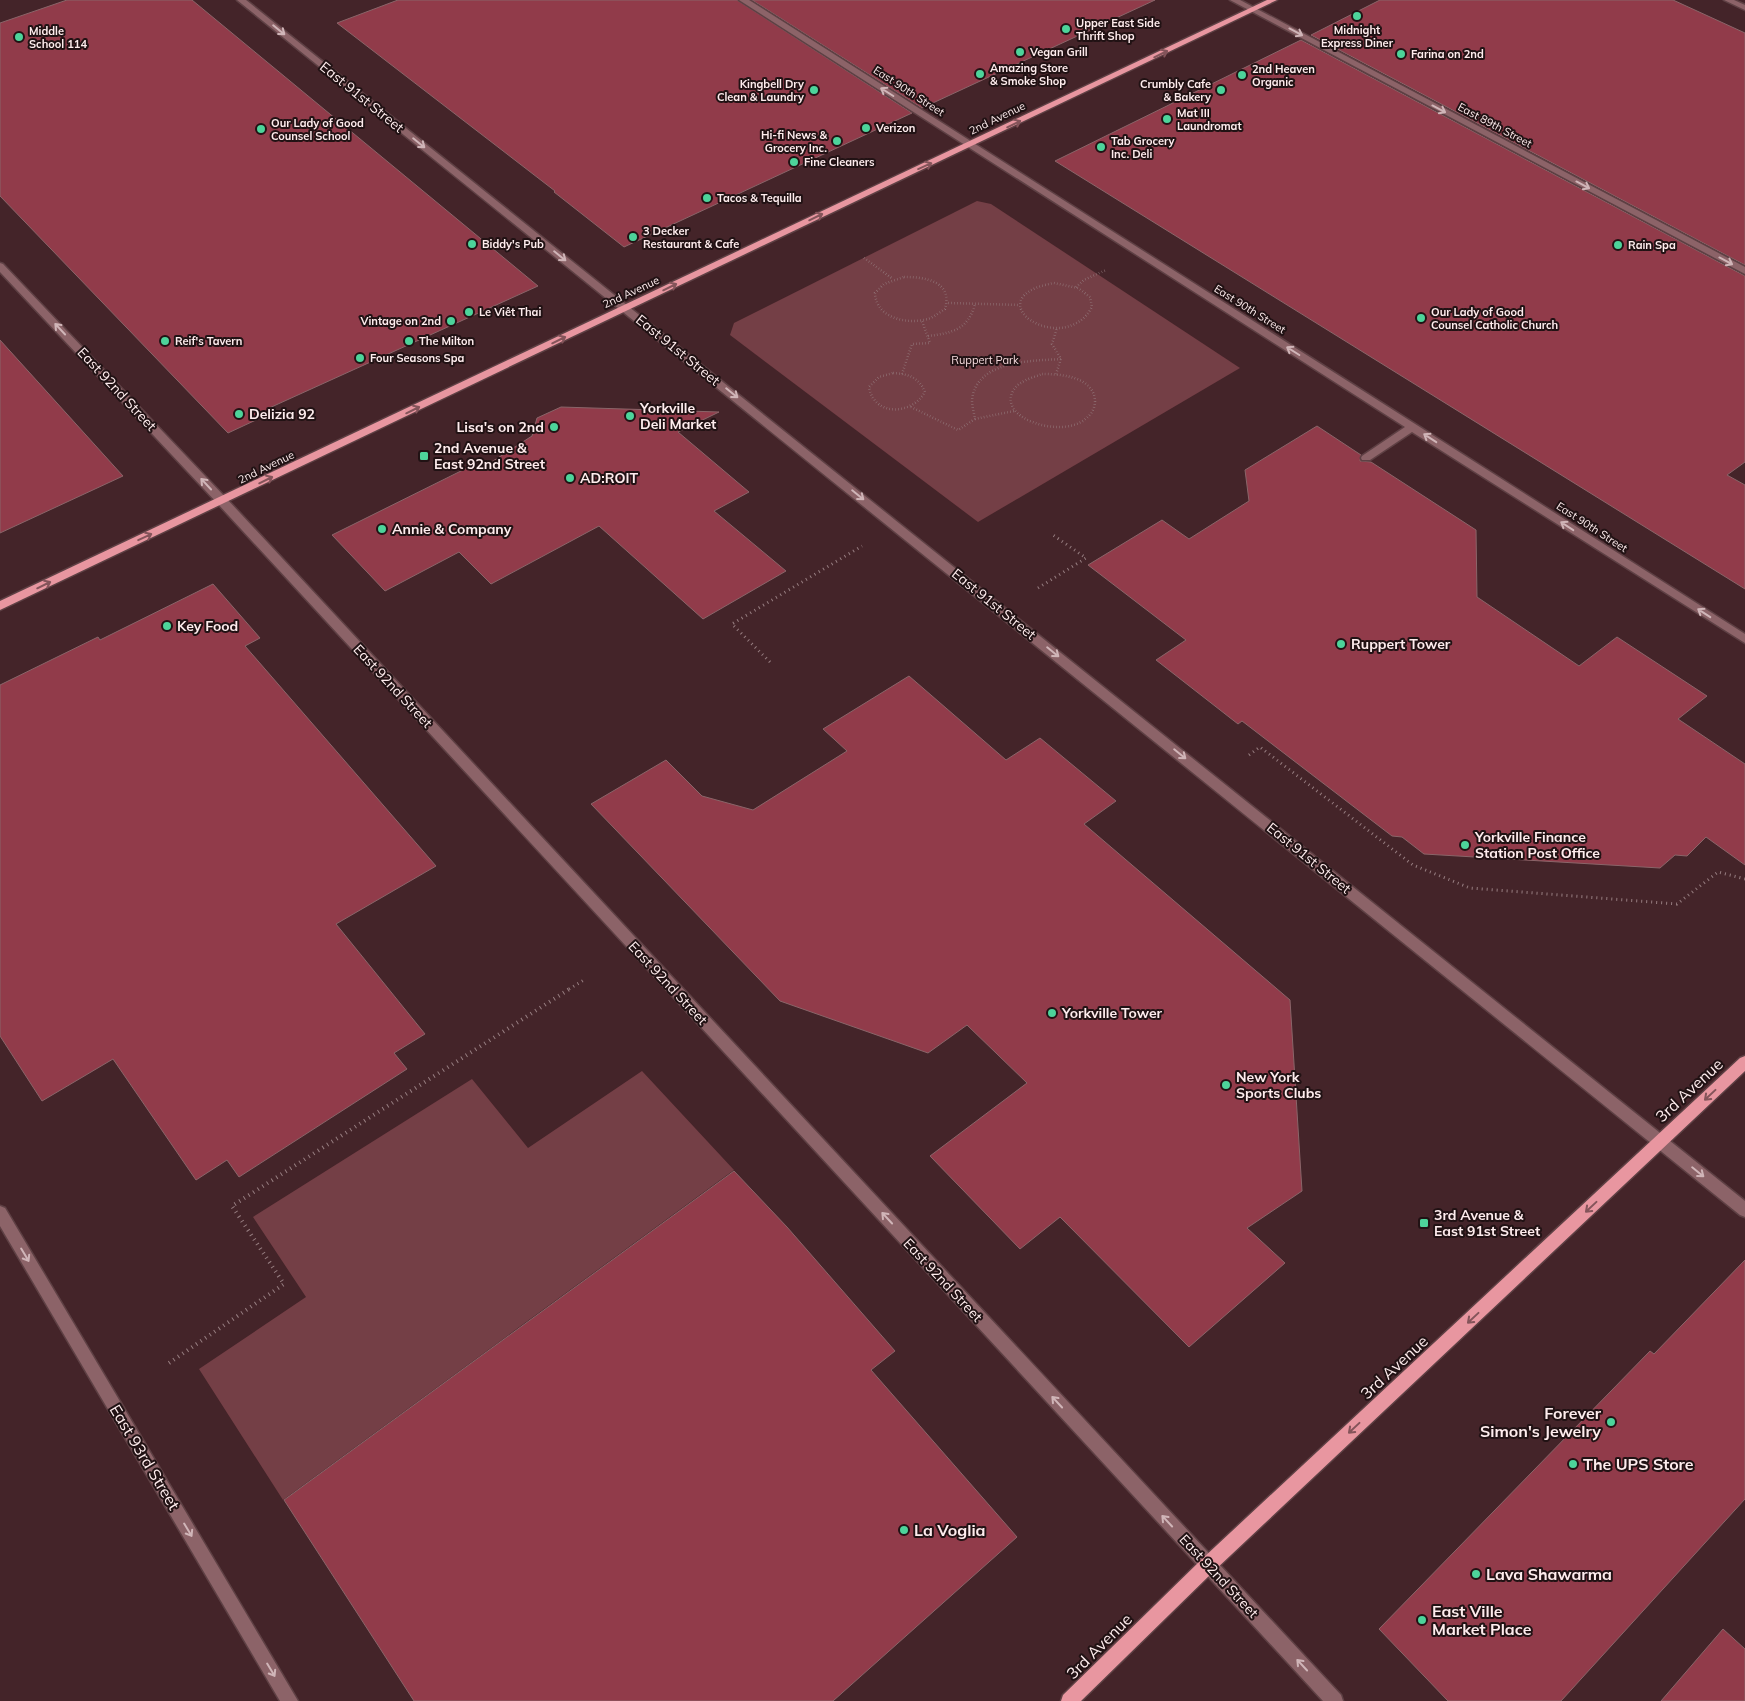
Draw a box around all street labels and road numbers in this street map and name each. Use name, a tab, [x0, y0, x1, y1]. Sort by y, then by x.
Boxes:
street label: East 91st Street	[316, 58, 408, 136]
street label: East 90th Street	[871, 63, 947, 119]
street label: 2nd Avenue	[967, 98, 1027, 138]
street label: East 89th Street	[1456, 100, 1535, 150]
street label: 2nd Avenue	[600, 273, 662, 311]
street label: East 90th Street	[1212, 281, 1289, 337]
street label: East 91st Street	[632, 311, 724, 389]
street label: East 92nd Street	[74, 343, 160, 435]
street label: 2nd Avenue	[236, 447, 296, 487]
street label: East 90th Street	[1554, 499, 1630, 555]
street label: East 91st Street	[948, 565, 1040, 643]
street label: East 92nd Street	[350, 640, 436, 732]
street label: East 91st Street	[1263, 819, 1355, 897]
street label: East 92nd Street	[625, 937, 711, 1029]
street label: 3rd Avenue	[1651, 1054, 1727, 1126]
street label: East 92nd Street	[900, 1234, 986, 1326]
street label: 3rd Avenue	[1356, 1331, 1432, 1403]
street label: East 93rd Street	[106, 1401, 185, 1514]
street label: East 92nd Street	[1176, 1530, 1262, 1622]
street label: 3rd Avenue	[1062, 1609, 1136, 1683]

